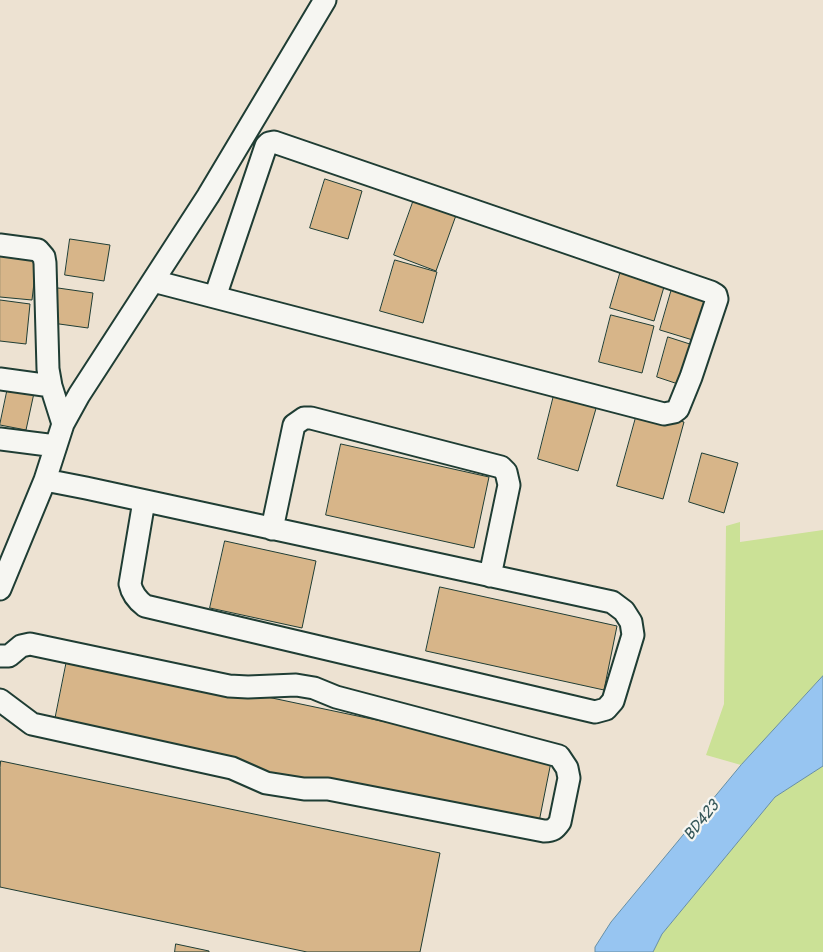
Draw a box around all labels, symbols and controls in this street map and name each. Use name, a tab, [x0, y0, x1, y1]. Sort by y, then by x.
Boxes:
water label: BD423	[680, 797, 724, 845]

